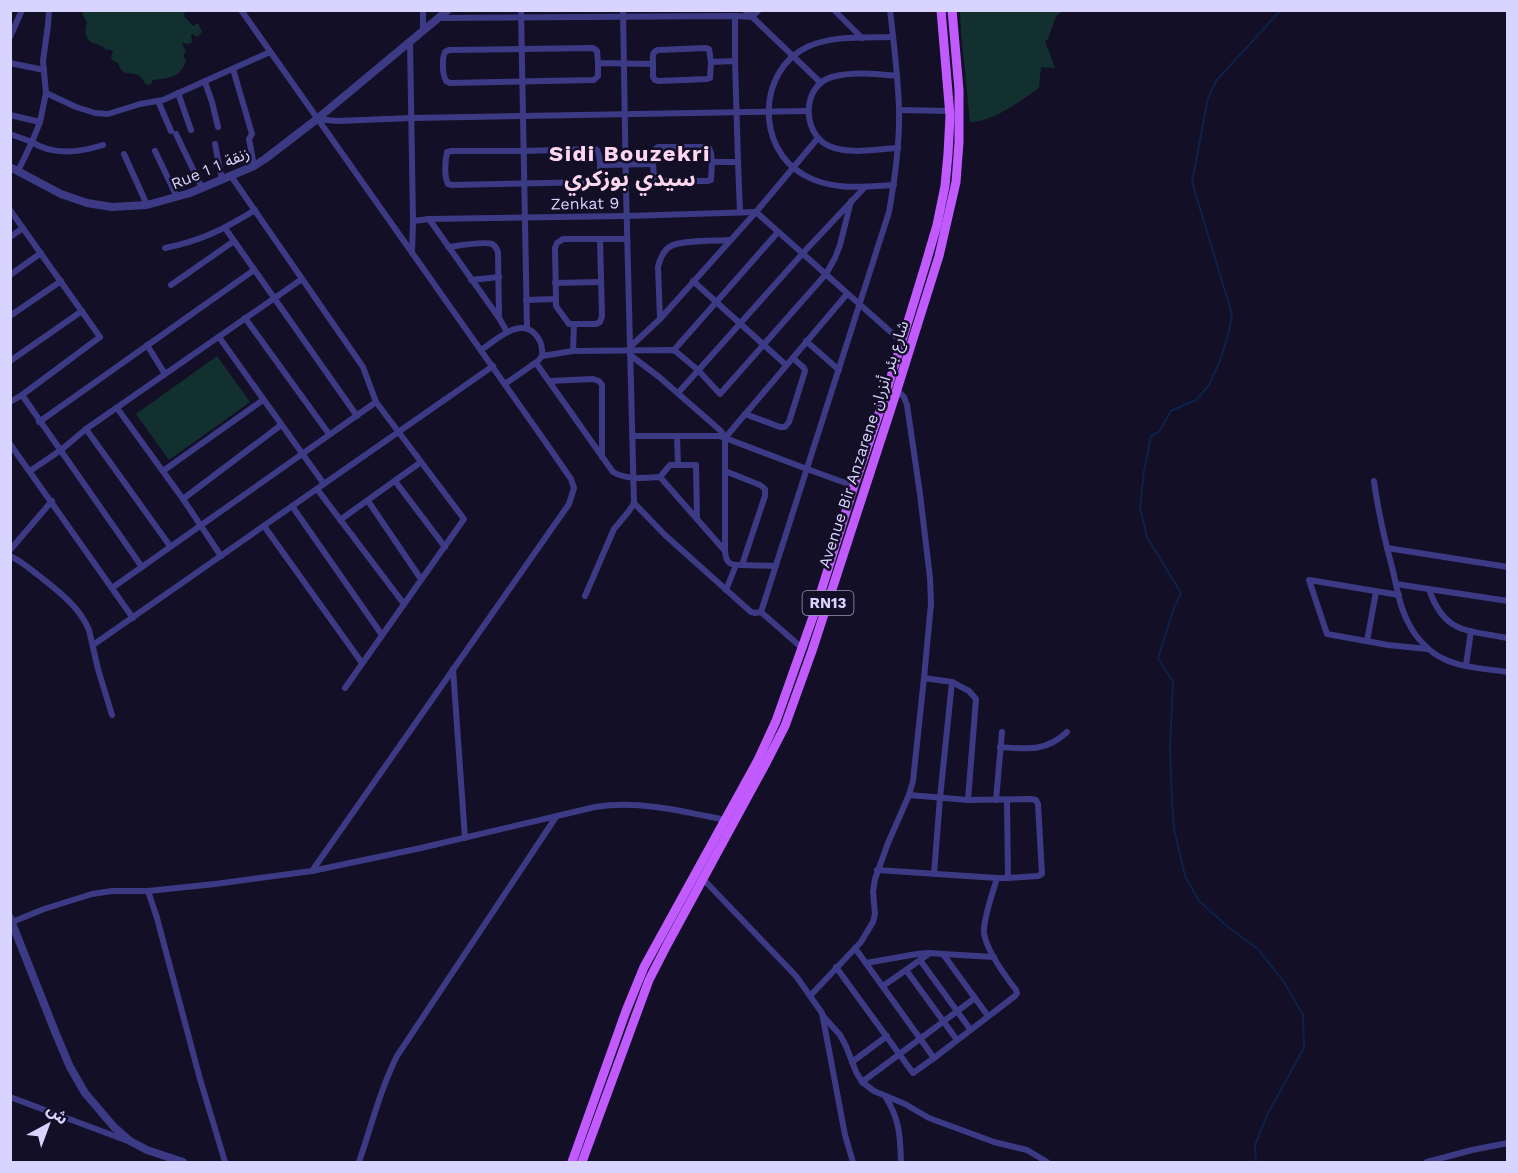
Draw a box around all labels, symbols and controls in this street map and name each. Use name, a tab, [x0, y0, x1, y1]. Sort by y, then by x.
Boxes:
district label: Sidi Bouzekri سيدي بوزكري	[549, 141, 711, 196]
street label: Rue 1 زنقة 1	[168, 143, 252, 194]
street label: Zenkat 9	[551, 193, 619, 214]
street label: Avenue Bir Anzarene شارع بئر أنزران	[814, 318, 915, 571]
road number: RN13	[802, 591, 854, 615]
north arrow	[18, 1095, 78, 1155]
text: ش	[43, 1100, 72, 1128]

